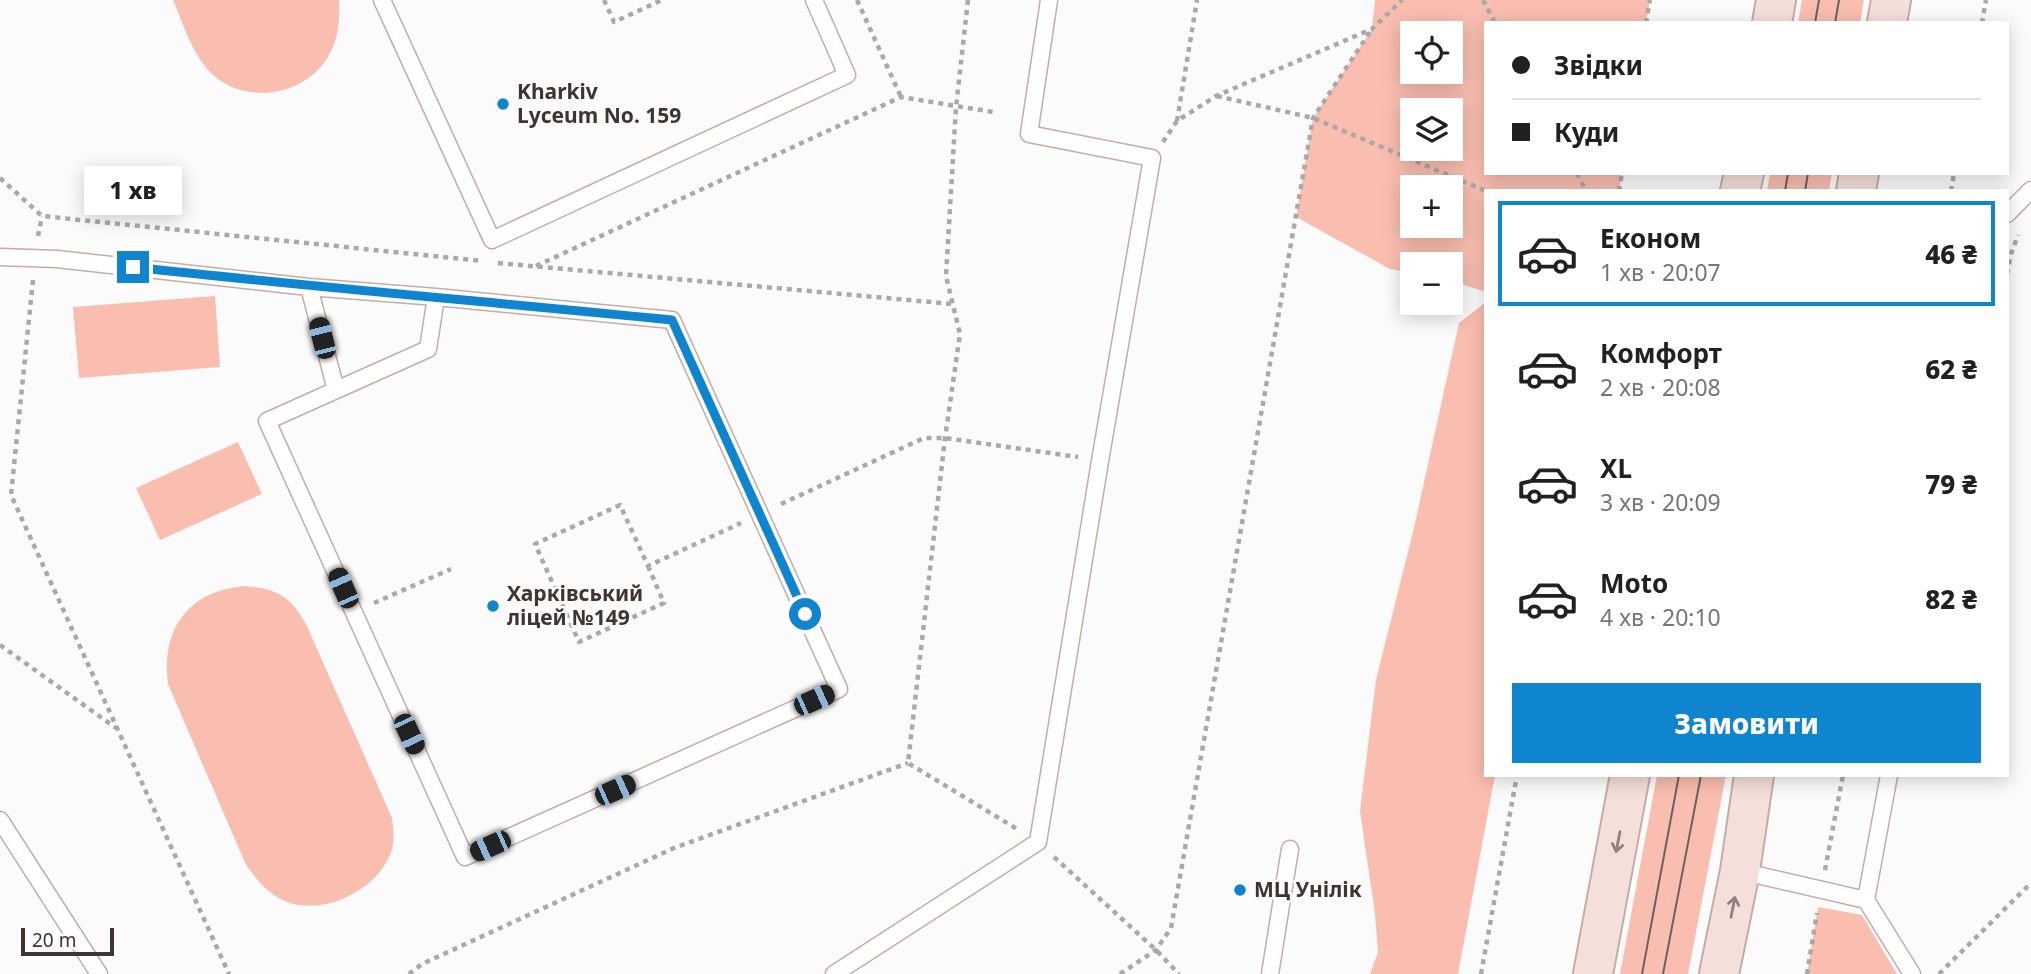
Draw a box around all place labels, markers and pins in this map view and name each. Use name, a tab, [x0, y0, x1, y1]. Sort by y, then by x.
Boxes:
place label: Kharkiv Lyceum No. 159	[517, 77, 681, 129]
marker: Kharkiv Lyceum No. 159	[495, 96, 511, 112]
place label: Харківський ліцей №149	[507, 579, 643, 631]
marker: Харківський ліцей №149	[485, 598, 501, 614]
place label: МЦ Унілік	[1254, 875, 1362, 903]
marker: МЦ Унілік	[1232, 882, 1248, 898]

